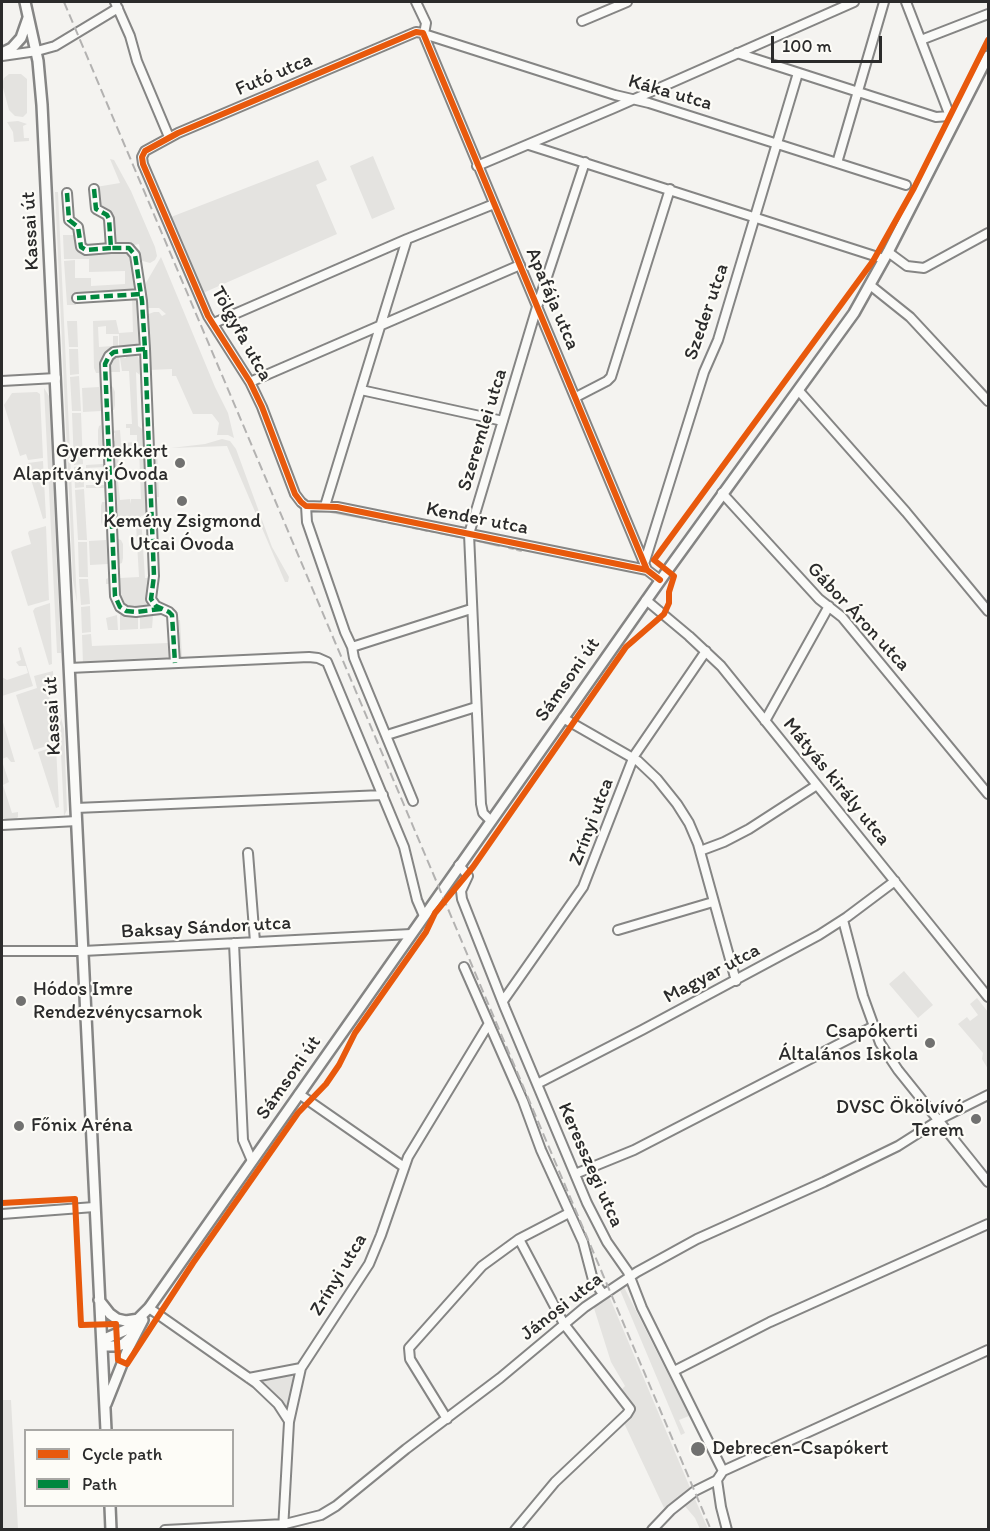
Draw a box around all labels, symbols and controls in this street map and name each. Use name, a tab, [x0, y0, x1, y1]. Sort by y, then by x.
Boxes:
scale bar	[774, 24, 885, 62]
text: 100 m	[782, 35, 832, 57]
street label: Futó utca	[232, 48, 316, 102]
street label: Káka utca	[625, 70, 715, 116]
street label: Kassai út	[17, 191, 45, 271]
street label: Apafája utca	[520, 244, 584, 354]
street label: Szeder utca	[679, 261, 735, 363]
street label: Tölgyfa utca	[205, 283, 277, 385]
street label: Szeremlei utca	[453, 366, 513, 494]
place label: Gyermekkert Alapítványi Óvoda	[13, 440, 168, 487]
marker: Gyermekkert Alapítványi Óvoda	[173, 456, 187, 470]
marker: Kemény Zsigmond Utcai Óvoda	[175, 494, 189, 508]
street label: Kender utca	[424, 497, 530, 541]
place label: Kemény Zsigmond Utcai Óvoda	[103, 510, 261, 557]
street label: Gábor Áron utca	[801, 557, 915, 677]
street label: Sámsoni út	[530, 633, 606, 727]
street label: Kassai út	[39, 676, 67, 756]
street label: Mátyás király utca	[777, 713, 895, 851]
street label: Zrínyi utca	[564, 775, 620, 869]
street label: Baksay Sándor utca	[120, 912, 292, 944]
street label: Magyar utca	[660, 939, 764, 1009]
place label: Hódos Imre Rendezvénycsarnok	[33, 978, 202, 1025]
marker: Hódos Imre Rendezvénycsarnok	[14, 994, 28, 1008]
place label: Csapókerti Általános Iskola	[778, 1020, 918, 1067]
street label: Sámsoni út	[251, 1031, 327, 1125]
marker: Csapókerti Általános Iskola	[923, 1036, 937, 1050]
place label: DVSC Ökölvívó Terem	[836, 1096, 964, 1143]
street label: Keresszegi utca	[552, 1099, 628, 1231]
marker: DVSC Ökölvívó Terem	[969, 1112, 983, 1126]
place label: Főnix Aréna	[31, 1114, 133, 1138]
marker: Főnix Aréna	[12, 1119, 26, 1133]
street label: Zrínyi utca	[305, 1230, 373, 1320]
street label: Jánosi utca	[516, 1268, 608, 1346]
legend	[24, 1429, 234, 1507]
place label: Debrecen-Csapókert	[712, 1437, 888, 1461]
marker: Debrecen-Csapókert	[689, 1440, 707, 1458]
text: Cycle path	[82, 1443, 162, 1465]
text: Path	[82, 1473, 117, 1495]

